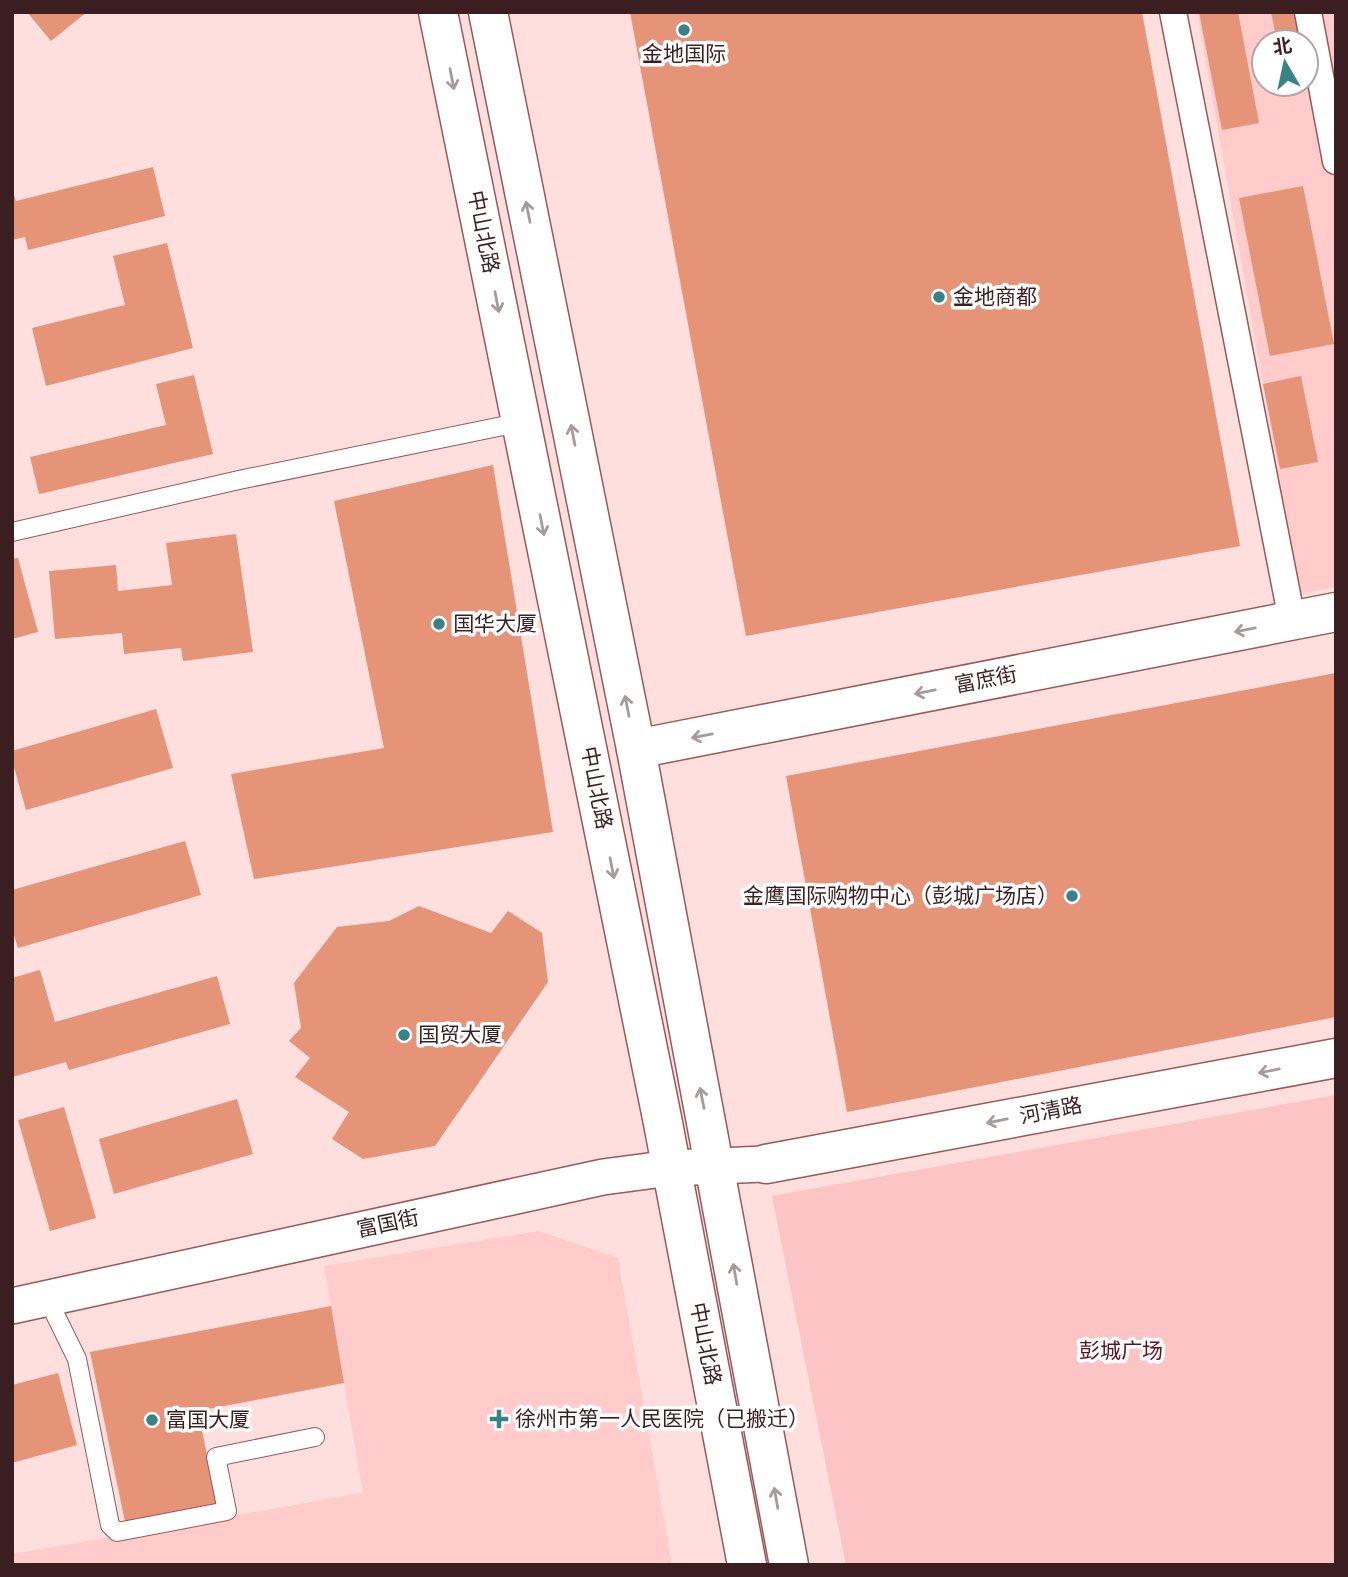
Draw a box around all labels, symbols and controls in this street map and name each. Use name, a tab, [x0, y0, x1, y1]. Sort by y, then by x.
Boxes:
marker: 金地国际	[676, 22, 692, 38]
north arrow	[1250, 28, 1320, 98]
text: 北	[1271, 35, 1294, 61]
place label: 金地国际	[642, 42, 726, 67]
one-way arrow	[446, 67, 459, 90]
street label: 中山北路	[463, 188, 503, 276]
one-way arrow	[521, 201, 535, 224]
place label: 金地商都	[953, 285, 1037, 310]
marker: 金地商都	[931, 289, 947, 305]
one-way arrow	[491, 290, 505, 313]
one-way arrow	[566, 424, 579, 447]
one-way arrow	[536, 513, 550, 536]
place label: 国华大厦	[453, 612, 537, 637]
marker: 国华大厦	[431, 616, 447, 632]
one-way arrow	[1234, 623, 1257, 637]
street label: 富庶街	[953, 662, 1019, 698]
one-way arrow	[914, 686, 937, 700]
one-way arrow	[620, 695, 634, 718]
one-way arrow	[691, 729, 714, 743]
street label: 中山北路	[576, 744, 616, 832]
one-way arrow	[605, 856, 619, 879]
place label: 金鹰国际购物中心（彭城广场店）	[743, 884, 1058, 909]
marker: 金鹰国际购物中心（彭城广场店）	[1064, 888, 1080, 904]
place label: 国贸大厦	[418, 1023, 502, 1048]
marker: 国贸大厦	[396, 1027, 412, 1043]
one-way arrow	[1258, 1065, 1281, 1078]
one-way arrow	[695, 1087, 708, 1110]
street label: 河清路	[1018, 1093, 1084, 1129]
one-way arrow	[986, 1115, 1009, 1129]
street label: 富国街	[355, 1205, 421, 1243]
one-way arrow	[728, 1263, 741, 1286]
street label: 中山北路	[685, 1300, 725, 1388]
park label: 彭城广场	[1079, 1339, 1163, 1364]
place label: 徐州市第一人民医院（已搬迁）	[515, 1407, 809, 1432]
place label: 富国大厦	[166, 1408, 250, 1433]
marker: 徐州市第一人民医院（已搬迁）	[489, 1409, 509, 1429]
marker: 富国大厦	[144, 1412, 160, 1428]
one-way arrow	[769, 1487, 782, 1510]

